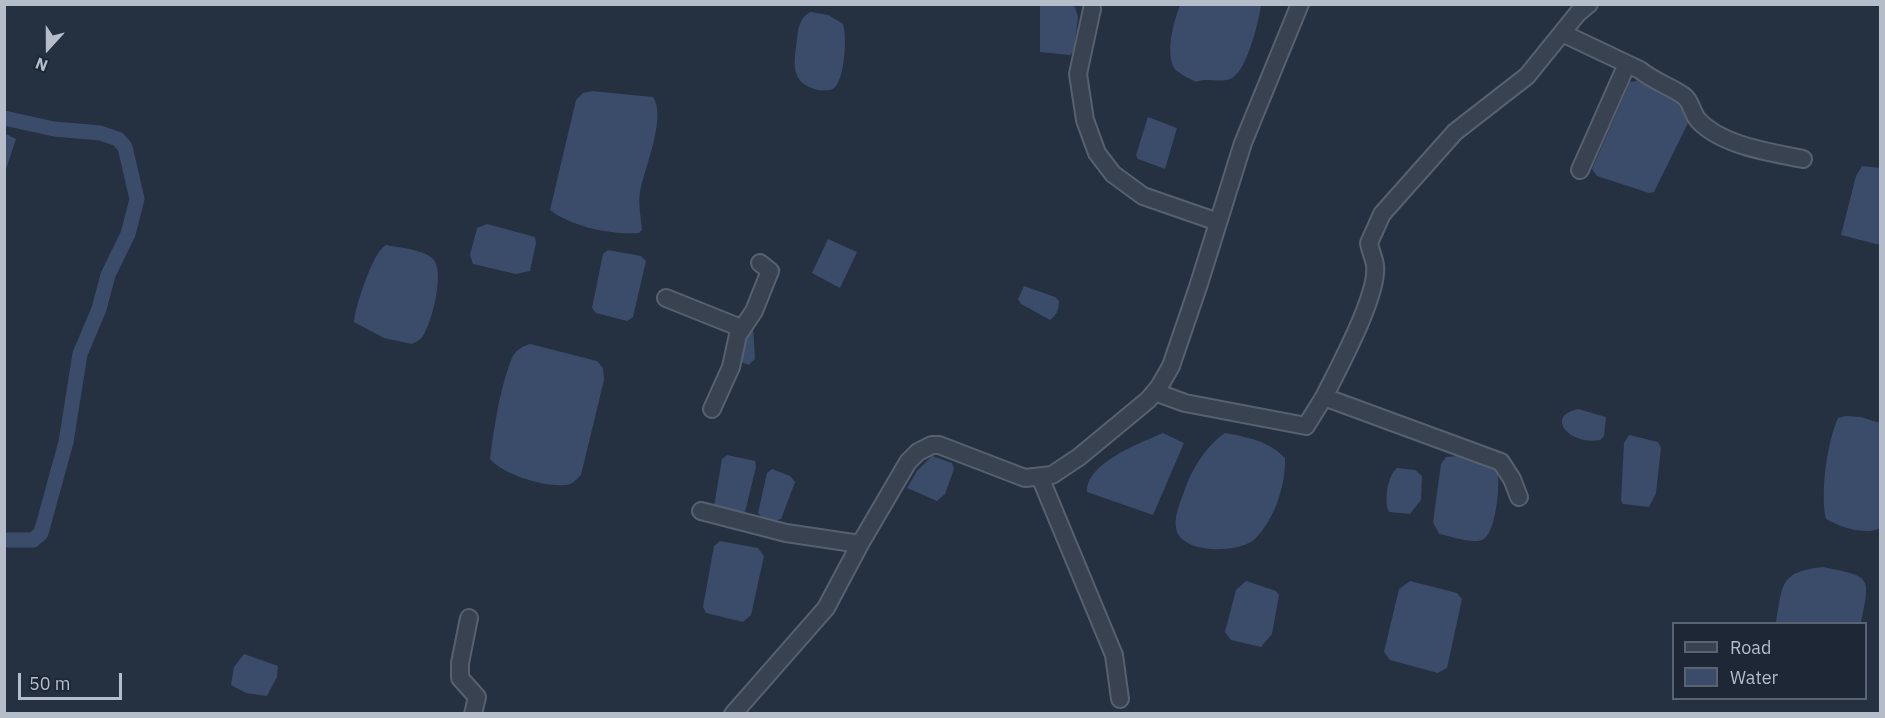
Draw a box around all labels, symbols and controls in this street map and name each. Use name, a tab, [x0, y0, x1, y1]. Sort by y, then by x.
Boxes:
north arrow	[18, 18, 78, 78]
text: N	[33, 53, 51, 76]
legend	[1672, 622, 1867, 700]
text: Road	[1730, 636, 1771, 659]
scale bar	[21, 661, 124, 699]
text: Water	[1730, 666, 1778, 689]
text: 50 m	[29, 672, 71, 695]

